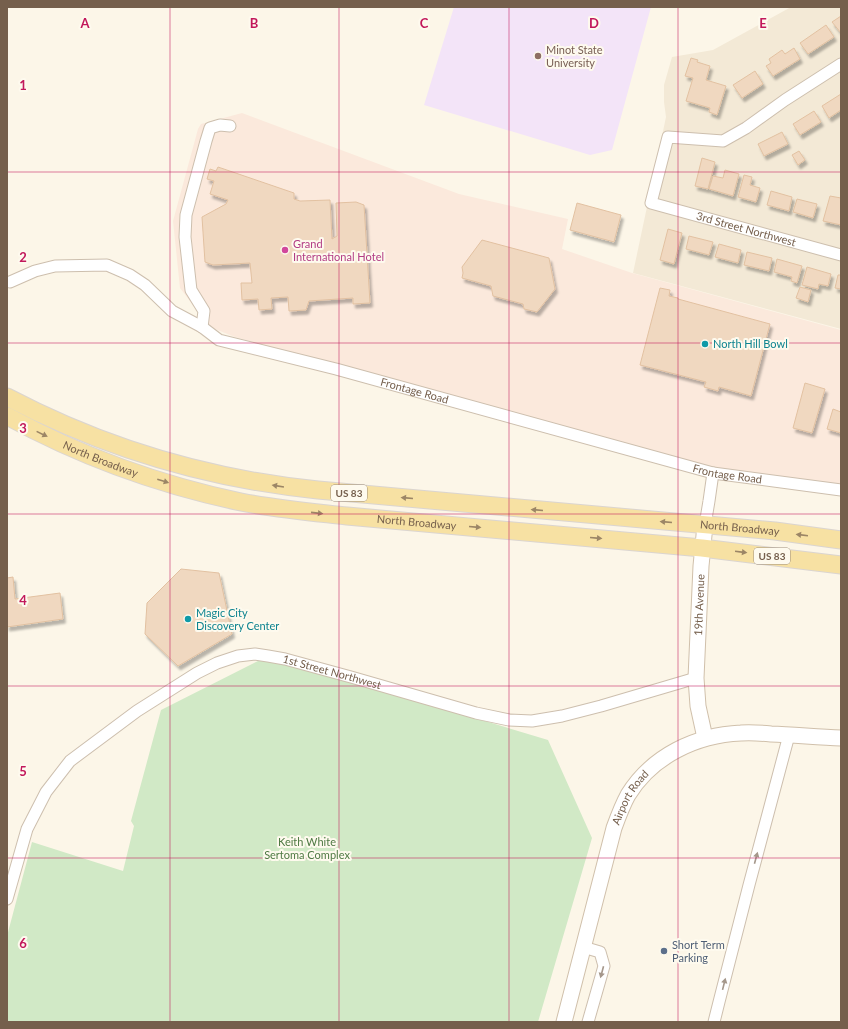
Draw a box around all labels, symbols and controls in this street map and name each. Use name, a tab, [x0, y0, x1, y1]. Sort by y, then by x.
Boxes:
text: A	[79, 15, 90, 31]
text: B	[250, 15, 259, 31]
text: C	[420, 15, 429, 31]
text: D	[589, 15, 599, 31]
text: E	[759, 15, 767, 31]
place label: Minot State University	[546, 43, 603, 69]
marker: Minot State University	[533, 51, 543, 61]
text: 1	[19, 77, 27, 93]
street label: 3rd Street Northwest	[695, 209, 798, 248]
place label: Grand International Hotel	[293, 237, 384, 263]
marker: Grand International Hotel	[280, 245, 290, 255]
text: 2	[19, 249, 27, 265]
place label: North Hill Bowl	[713, 337, 788, 350]
marker: North Hill Bowl	[700, 339, 710, 349]
street label: Frontage Road	[379, 375, 450, 406]
text: 3	[19, 420, 27, 436]
one-way arrow	[36, 431, 47, 437]
street label: North Broadway	[61, 438, 140, 479]
street label: Frontage Road	[692, 461, 763, 485]
one-way arrow	[157, 478, 169, 484]
one-way arrow	[272, 483, 284, 489]
road number: US 83	[331, 485, 367, 501]
one-way arrow	[401, 495, 413, 502]
one-way arrow	[531, 507, 543, 514]
one-way arrow	[311, 510, 323, 516]
street label: North Broadway	[376, 512, 457, 532]
street label: North Broadway	[700, 517, 781, 538]
one-way arrow	[660, 518, 672, 525]
one-way arrow	[469, 524, 481, 531]
one-way arrow	[796, 531, 808, 538]
one-way arrow	[590, 535, 602, 542]
road number: US 83	[754, 548, 790, 564]
one-way arrow	[735, 549, 747, 556]
street label: 19th Avenue	[691, 574, 707, 636]
text: 4	[19, 592, 27, 608]
place label: Magic City Discovery Center	[196, 606, 279, 632]
marker: Magic City Discovery Center	[183, 614, 193, 624]
street label: 1st Street Northwest	[282, 652, 383, 691]
text: 5	[19, 763, 27, 779]
street label: Airport Road	[609, 767, 651, 827]
park label: Keith White Sertoma Complex	[264, 835, 350, 861]
one-way arrow	[753, 852, 759, 864]
text: 6	[19, 935, 27, 951]
place label: Short Term Parking	[672, 938, 725, 964]
marker: Short Term Parking	[659, 946, 669, 956]
one-way arrow	[599, 966, 605, 979]
one-way arrow	[721, 978, 727, 990]

